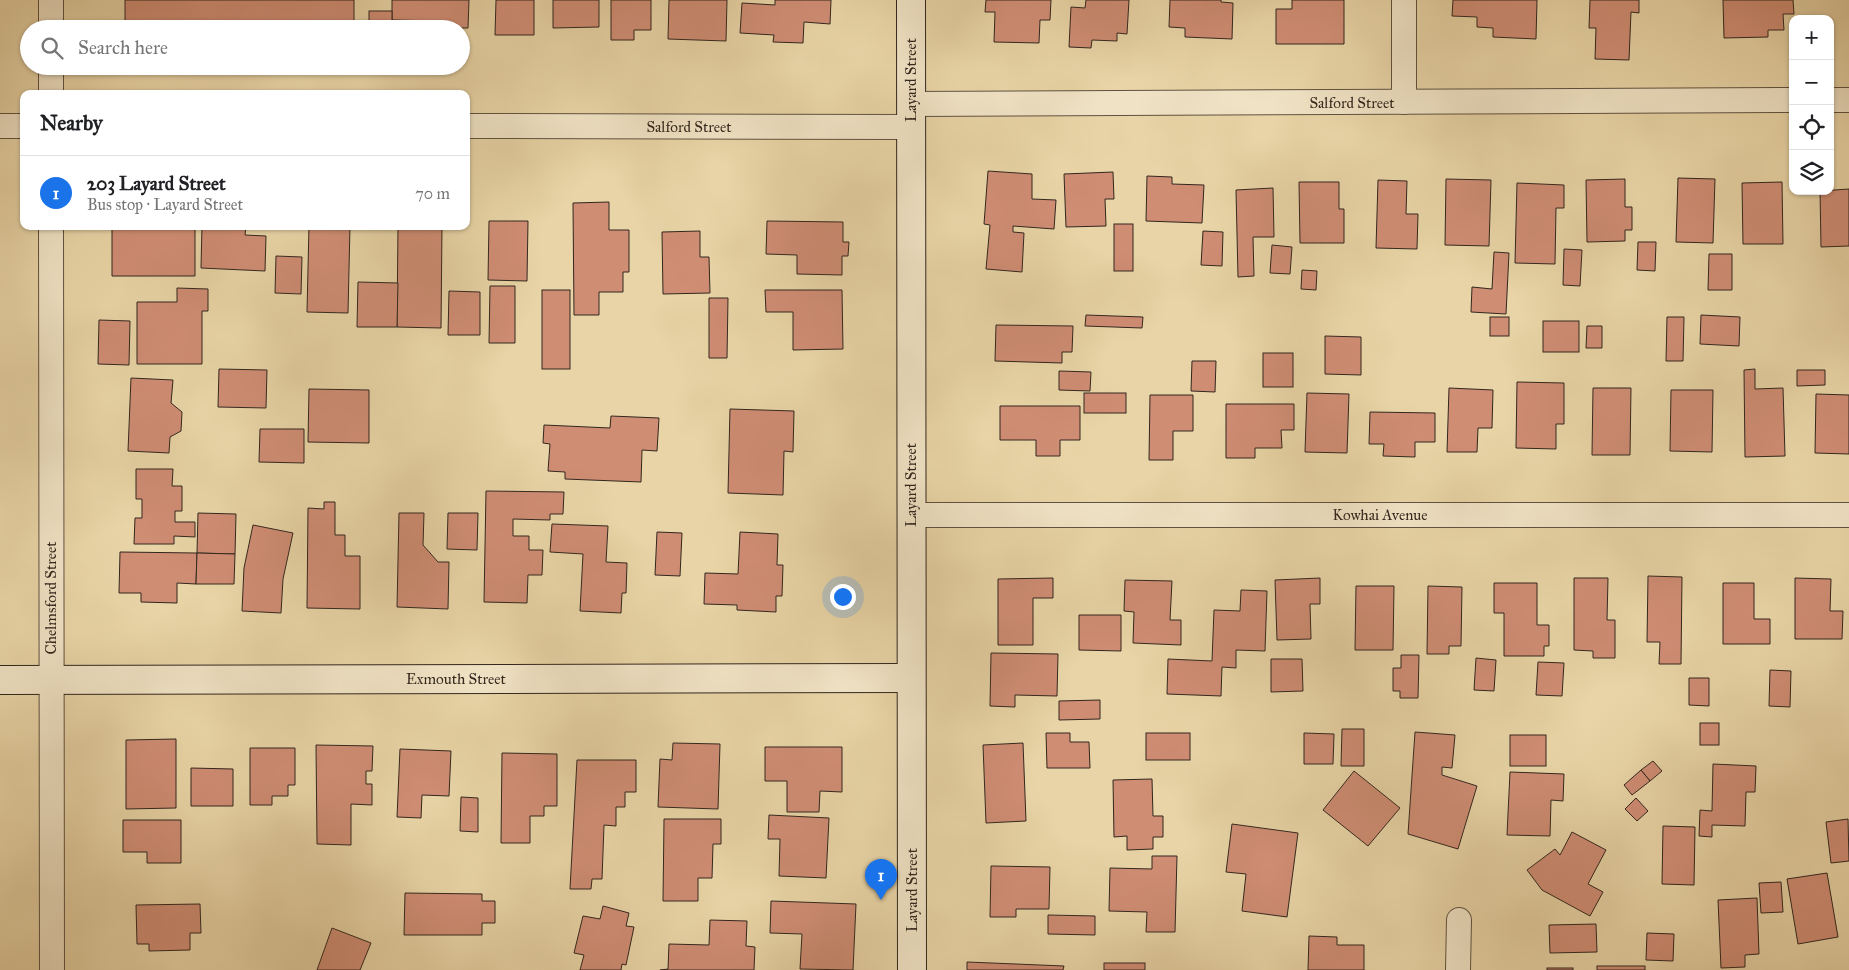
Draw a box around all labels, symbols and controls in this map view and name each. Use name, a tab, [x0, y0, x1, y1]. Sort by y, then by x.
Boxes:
map controls	[1789, 15, 1834, 195]
button: +	[1789, 15, 1834, 60]
search box	[20, 20, 470, 75]
icon: search	[38, 34, 66, 62]
text: Search here	[78, 36, 168, 59]
street label: Layard Street	[902, 37, 920, 122]
button: −	[1789, 60, 1834, 105]
street label: Salford Street	[1309, 94, 1395, 112]
button: locate	[1789, 105, 1834, 150]
text: Nearby	[40, 110, 103, 136]
street label: Salford Street	[646, 118, 732, 136]
button: layers	[1789, 150, 1834, 195]
text: 203 Layard Street	[87, 172, 226, 195]
text: 1	[53, 184, 59, 203]
text: 70 m	[415, 184, 450, 203]
text: Bus stop · Layard Street	[87, 195, 243, 214]
street label: Layard Street	[902, 442, 920, 527]
street label: Kowhai Avenue	[1333, 506, 1427, 524]
street label: Chelmsford Street	[42, 541, 60, 655]
your location	[830, 584, 856, 610]
street label: Exmouth Street	[406, 670, 507, 688]
street label: Layard Street	[903, 847, 921, 932]
pin: 1	[865, 859, 897, 900]

